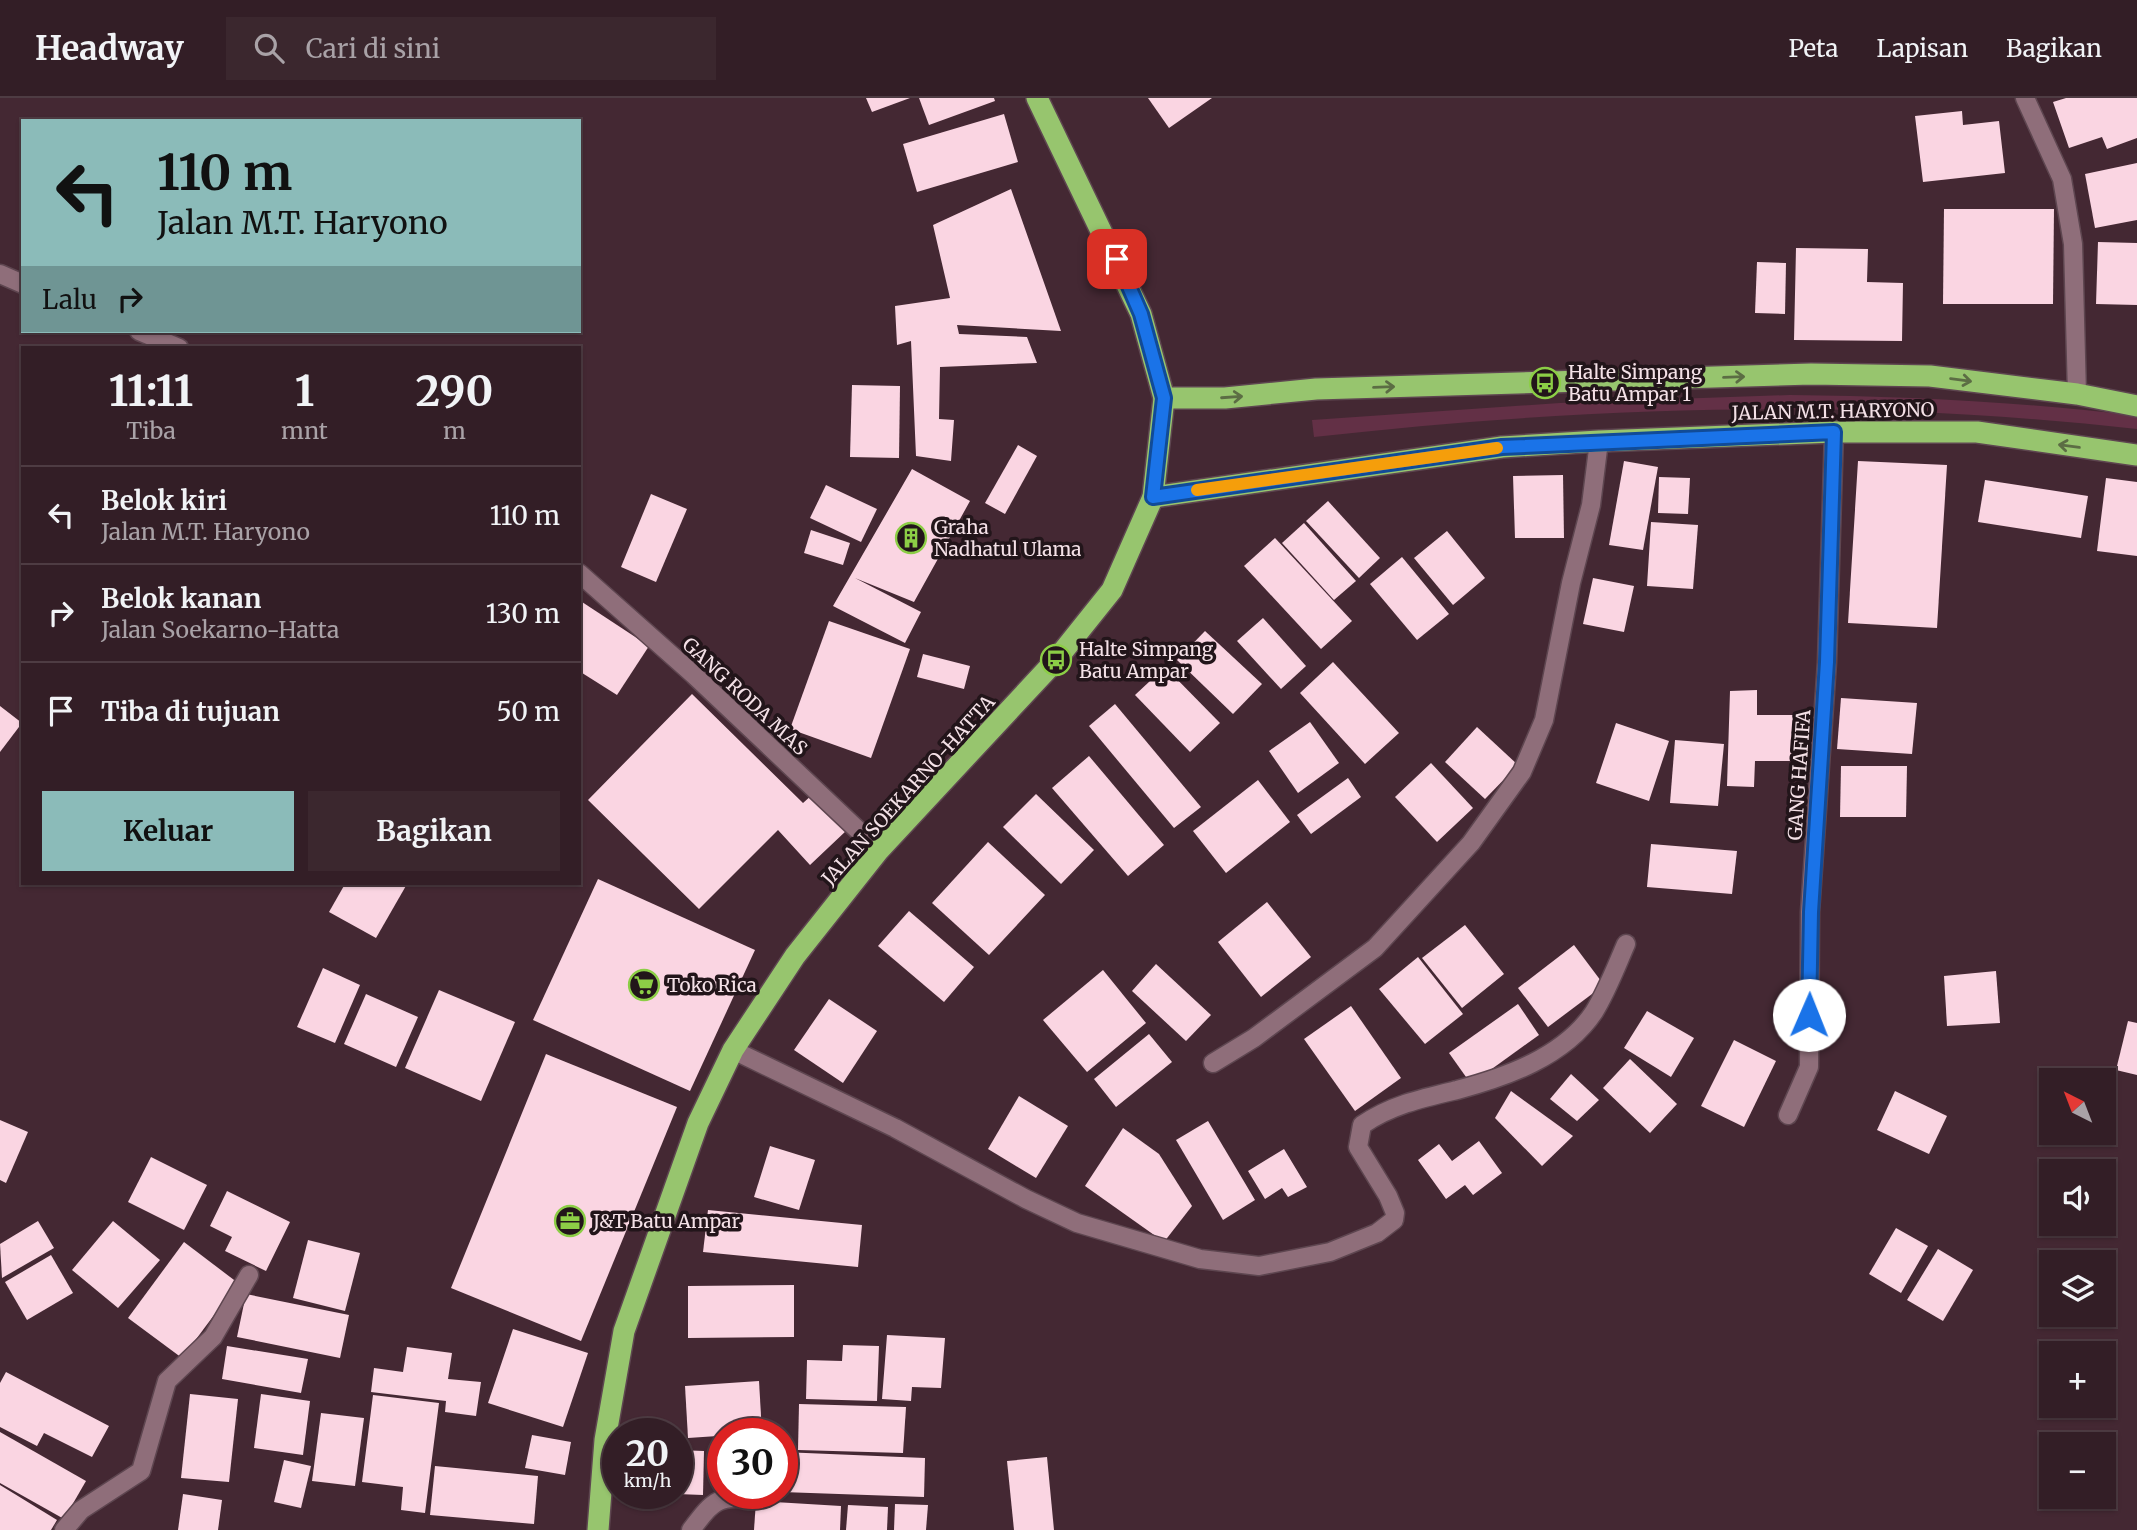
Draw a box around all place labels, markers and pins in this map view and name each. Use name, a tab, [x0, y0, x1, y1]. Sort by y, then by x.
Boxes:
pin	[1087, 229, 1147, 289]
place label: Halte Simpang Batu Ampar 1	[1568, 360, 1703, 406]
bus stop icon: Halte Simpang Batu Ampar 1	[1528, 366, 1562, 400]
place label: Graha Nadhatul Ulama	[934, 515, 1082, 561]
building icon: Graha Nadhatul Ulama	[894, 521, 928, 555]
place label: Halte Simpang Batu Ampar	[1079, 637, 1214, 683]
bus stop icon: Halte Simpang Batu Ampar	[1039, 643, 1073, 677]
supermarket icon: Toko Rica	[627, 968, 661, 1002]
place label: Toko Rica	[667, 973, 757, 997]
office icon: J&T Batu Ampar	[553, 1204, 587, 1238]
place label: J&T Batu Ampar	[592, 1209, 740, 1233]

